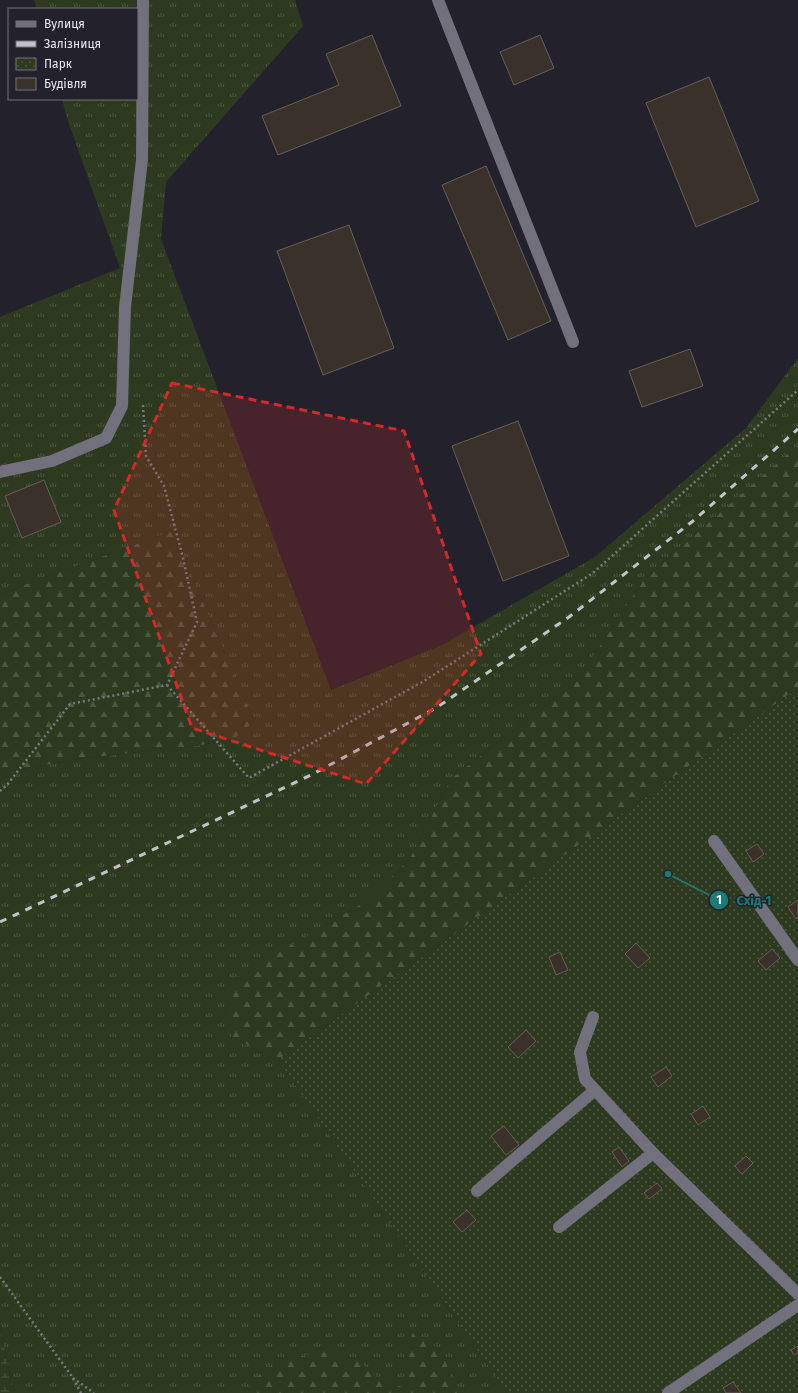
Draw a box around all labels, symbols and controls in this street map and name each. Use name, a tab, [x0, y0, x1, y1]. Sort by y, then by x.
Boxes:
legend	[8, 8, 138, 100]
text: Вулиця	[44, 17, 85, 31]
text: Залізниця	[44, 37, 101, 51]
text: Парк	[44, 57, 73, 71]
text: Будівля	[44, 77, 87, 91]
callout: Схід-1	[709, 888, 780, 913]
text: 1	[716, 893, 722, 907]
text: Схід-1	[736, 893, 772, 908]

